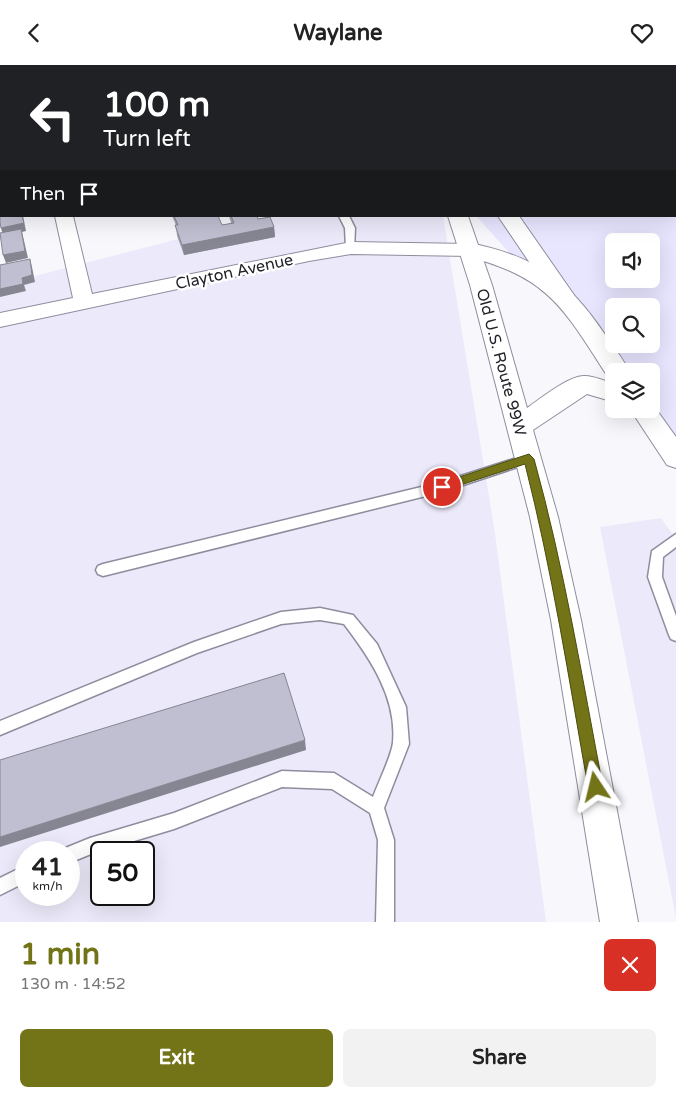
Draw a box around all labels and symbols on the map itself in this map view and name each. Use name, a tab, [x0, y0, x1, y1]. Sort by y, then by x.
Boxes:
street label: Clayton Avenue	[174, 250, 295, 294]
street label: Old U.S. Route 99W	[472, 286, 530, 438]
pin	[421, 466, 463, 508]
position arrow	[569, 760, 621, 812]
speed limit sign: 50	[90, 841, 155, 906]

